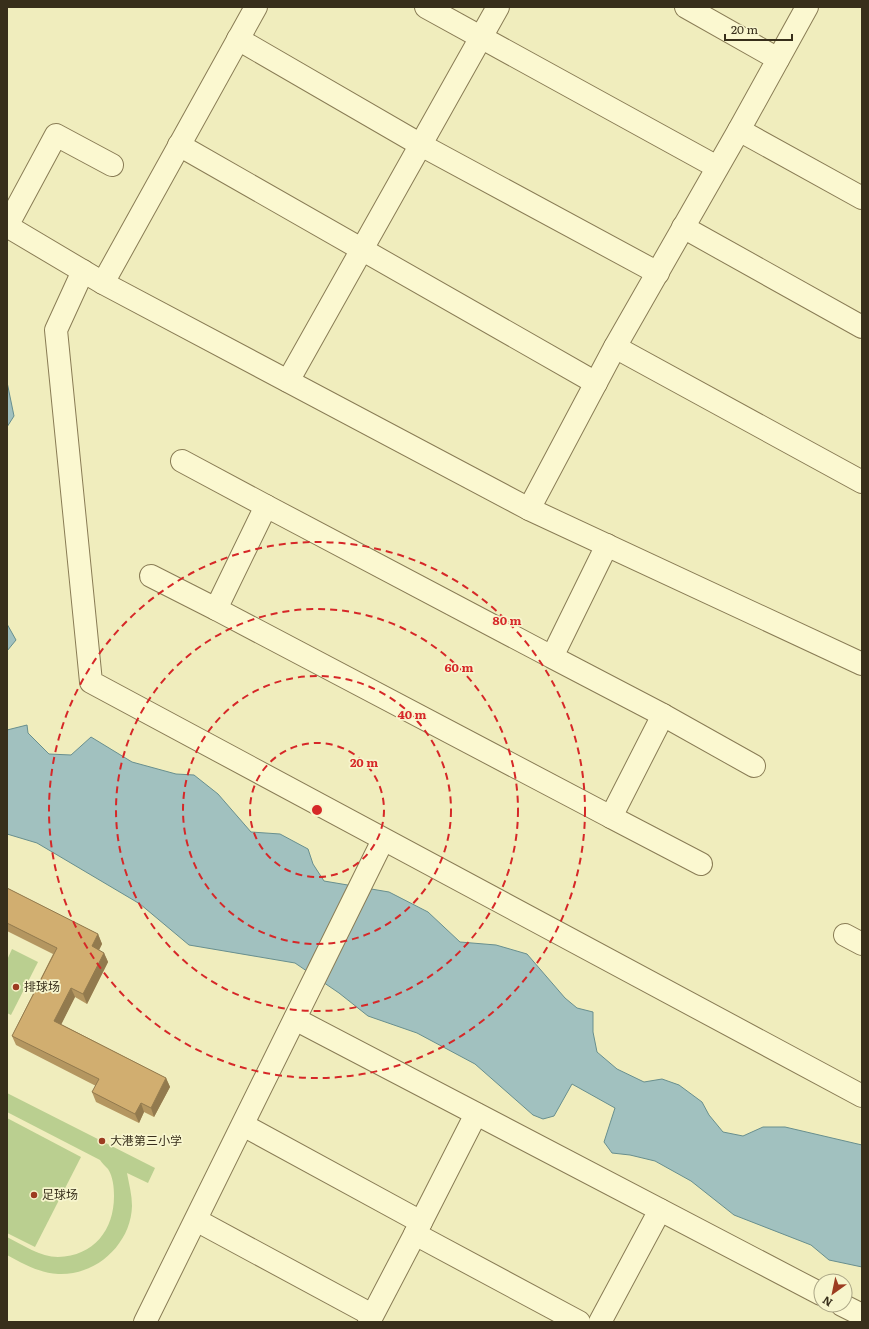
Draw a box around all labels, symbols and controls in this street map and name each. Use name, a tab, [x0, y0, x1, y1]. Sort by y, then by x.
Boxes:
scale bar	[725, 16, 792, 42]
text: 20 m	[731, 20, 758, 38]
text: 80 m	[493, 611, 521, 629]
text: 60 m	[445, 658, 473, 676]
text: 40 m	[398, 705, 427, 723]
text: 20 m	[350, 753, 378, 771]
centre of rings	[310, 803, 324, 817]
place label: 排球场	[24, 977, 60, 995]
marker: 排球场	[11, 982, 21, 992]
place label: 大港第三小学	[110, 1131, 182, 1149]
marker: 大港第三小学	[97, 1136, 107, 1146]
place label: 足球场	[42, 1185, 78, 1203]
marker: 足球场	[29, 1190, 39, 1200]
north arrow	[813, 1273, 853, 1313]
text: N	[819, 1293, 835, 1311]

